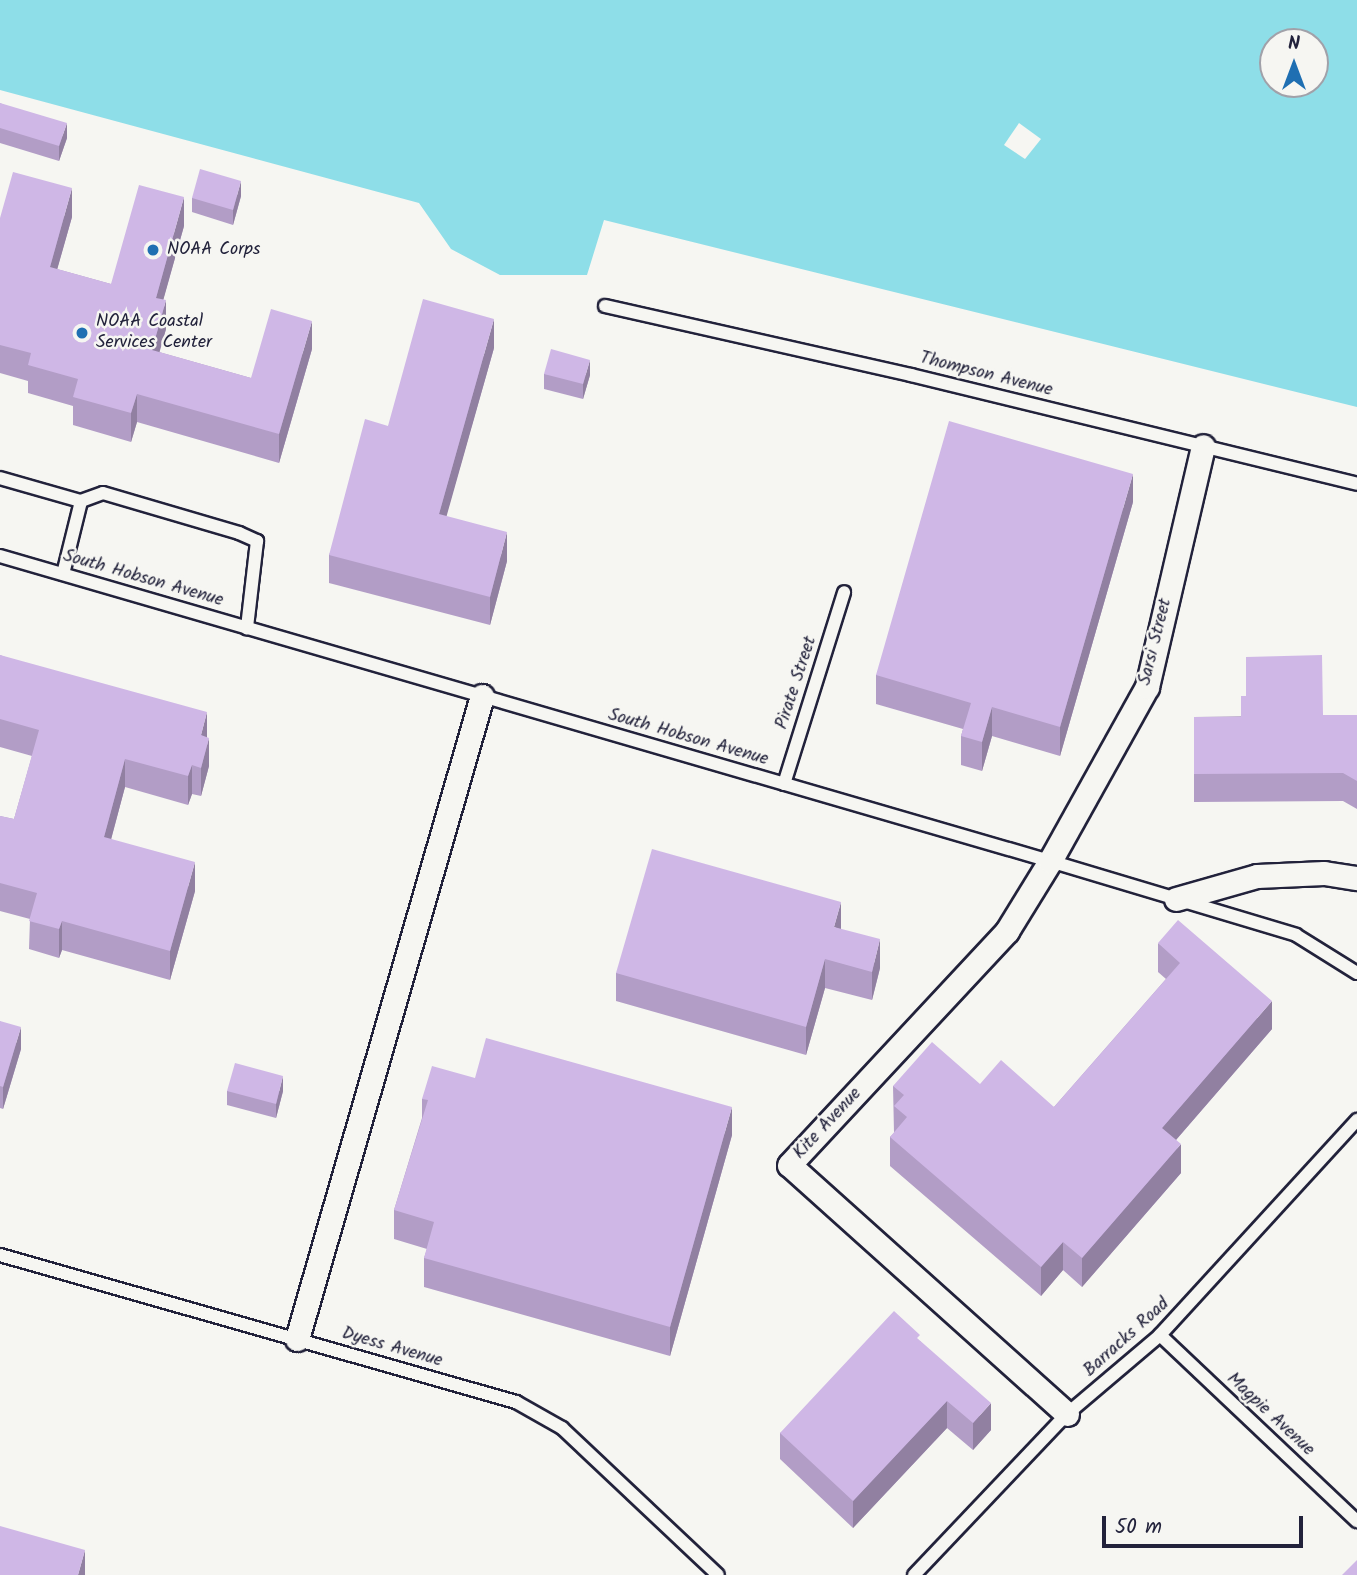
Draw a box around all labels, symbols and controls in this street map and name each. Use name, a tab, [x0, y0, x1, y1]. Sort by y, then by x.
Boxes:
north arrow	[1259, 28, 1329, 98]
text: N	[1288, 29, 1300, 59]
place label: NOAA Corps	[167, 239, 260, 261]
marker: NOAA Corps	[145, 242, 161, 258]
place label: NOAA Coastal Services Center	[96, 312, 212, 354]
marker: NOAA Coastal Services Center	[74, 325, 90, 341]
street label: Thompson Avenue	[917, 348, 1055, 402]
street label: South Hobson Avenue	[60, 546, 226, 612]
street label: Sarsi Street	[1135, 596, 1177, 688]
street label: Pirate Street	[772, 634, 822, 732]
street label: South Hobson Avenue	[605, 705, 771, 771]
street label: Kite Avenue	[789, 1084, 867, 1164]
street label: Barracks Road	[1080, 1294, 1174, 1382]
street label: Dyess Avenue	[339, 1323, 445, 1373]
street label: Magpie Avenue	[1222, 1369, 1318, 1461]
scale bar	[1105, 1502, 1306, 1546]
text: 50 m	[1115, 1511, 1162, 1544]

